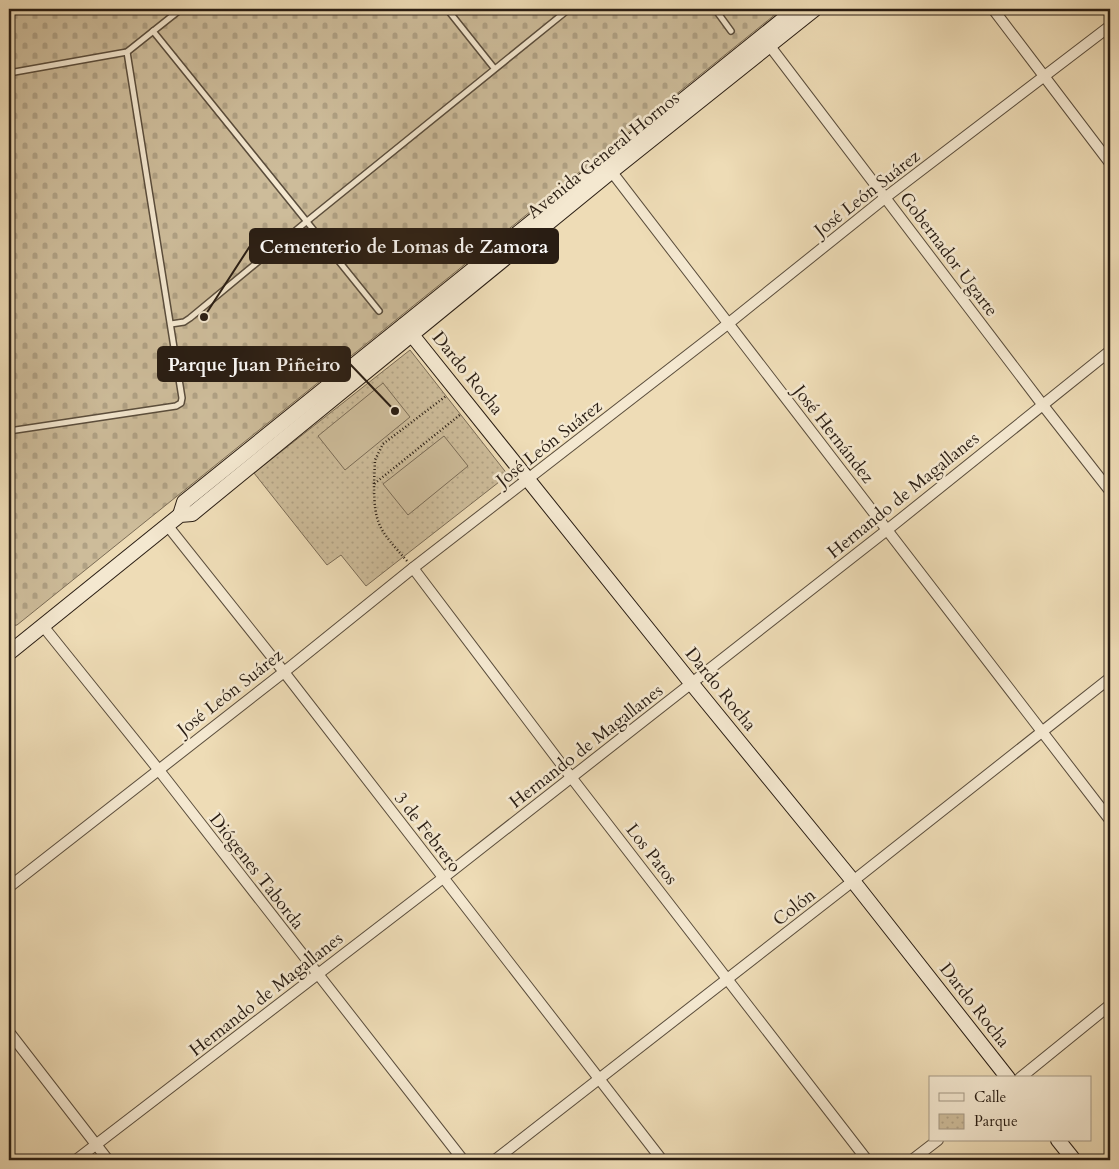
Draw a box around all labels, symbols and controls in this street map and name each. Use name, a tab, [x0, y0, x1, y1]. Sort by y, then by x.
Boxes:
street label: Avenida General Hornos	[522, 86, 685, 225]
street label: José León Suárez	[807, 144, 926, 245]
street label: Gobernador Ugarte	[893, 187, 1004, 322]
callout: Cementerio de Lomas de Zamora	[250, 229, 558, 263]
text: Cementerio de Lomas de Zamora	[260, 234, 549, 260]
street label: Dardo Rocha	[426, 326, 509, 421]
callout: Parque Juan Piñeiro	[158, 347, 350, 381]
text: Parque Juan Piñeiro	[168, 352, 340, 378]
street label: José Hernández	[785, 377, 880, 489]
street label: José León Suárez	[489, 394, 608, 495]
street label: Hernando de Magallanes	[822, 426, 985, 564]
street label: Dardo Rocha	[679, 642, 762, 737]
street label: José León Suárez	[170, 643, 289, 744]
street label: Hernando de Magallanes	[504, 678, 668, 814]
street label: 3 de Febrero	[388, 787, 467, 878]
street label: Diógenes Taborda	[203, 808, 310, 935]
street label: Los Patos	[620, 819, 683, 890]
street label: Colón	[768, 882, 822, 932]
street label: Hernando de Magallanes	[184, 926, 348, 1062]
street label: Dardo Rocha	[934, 958, 1016, 1053]
legend	[929, 1076, 1092, 1142]
text: Calle	[974, 1087, 1007, 1107]
text: Parque	[974, 1111, 1018, 1131]

